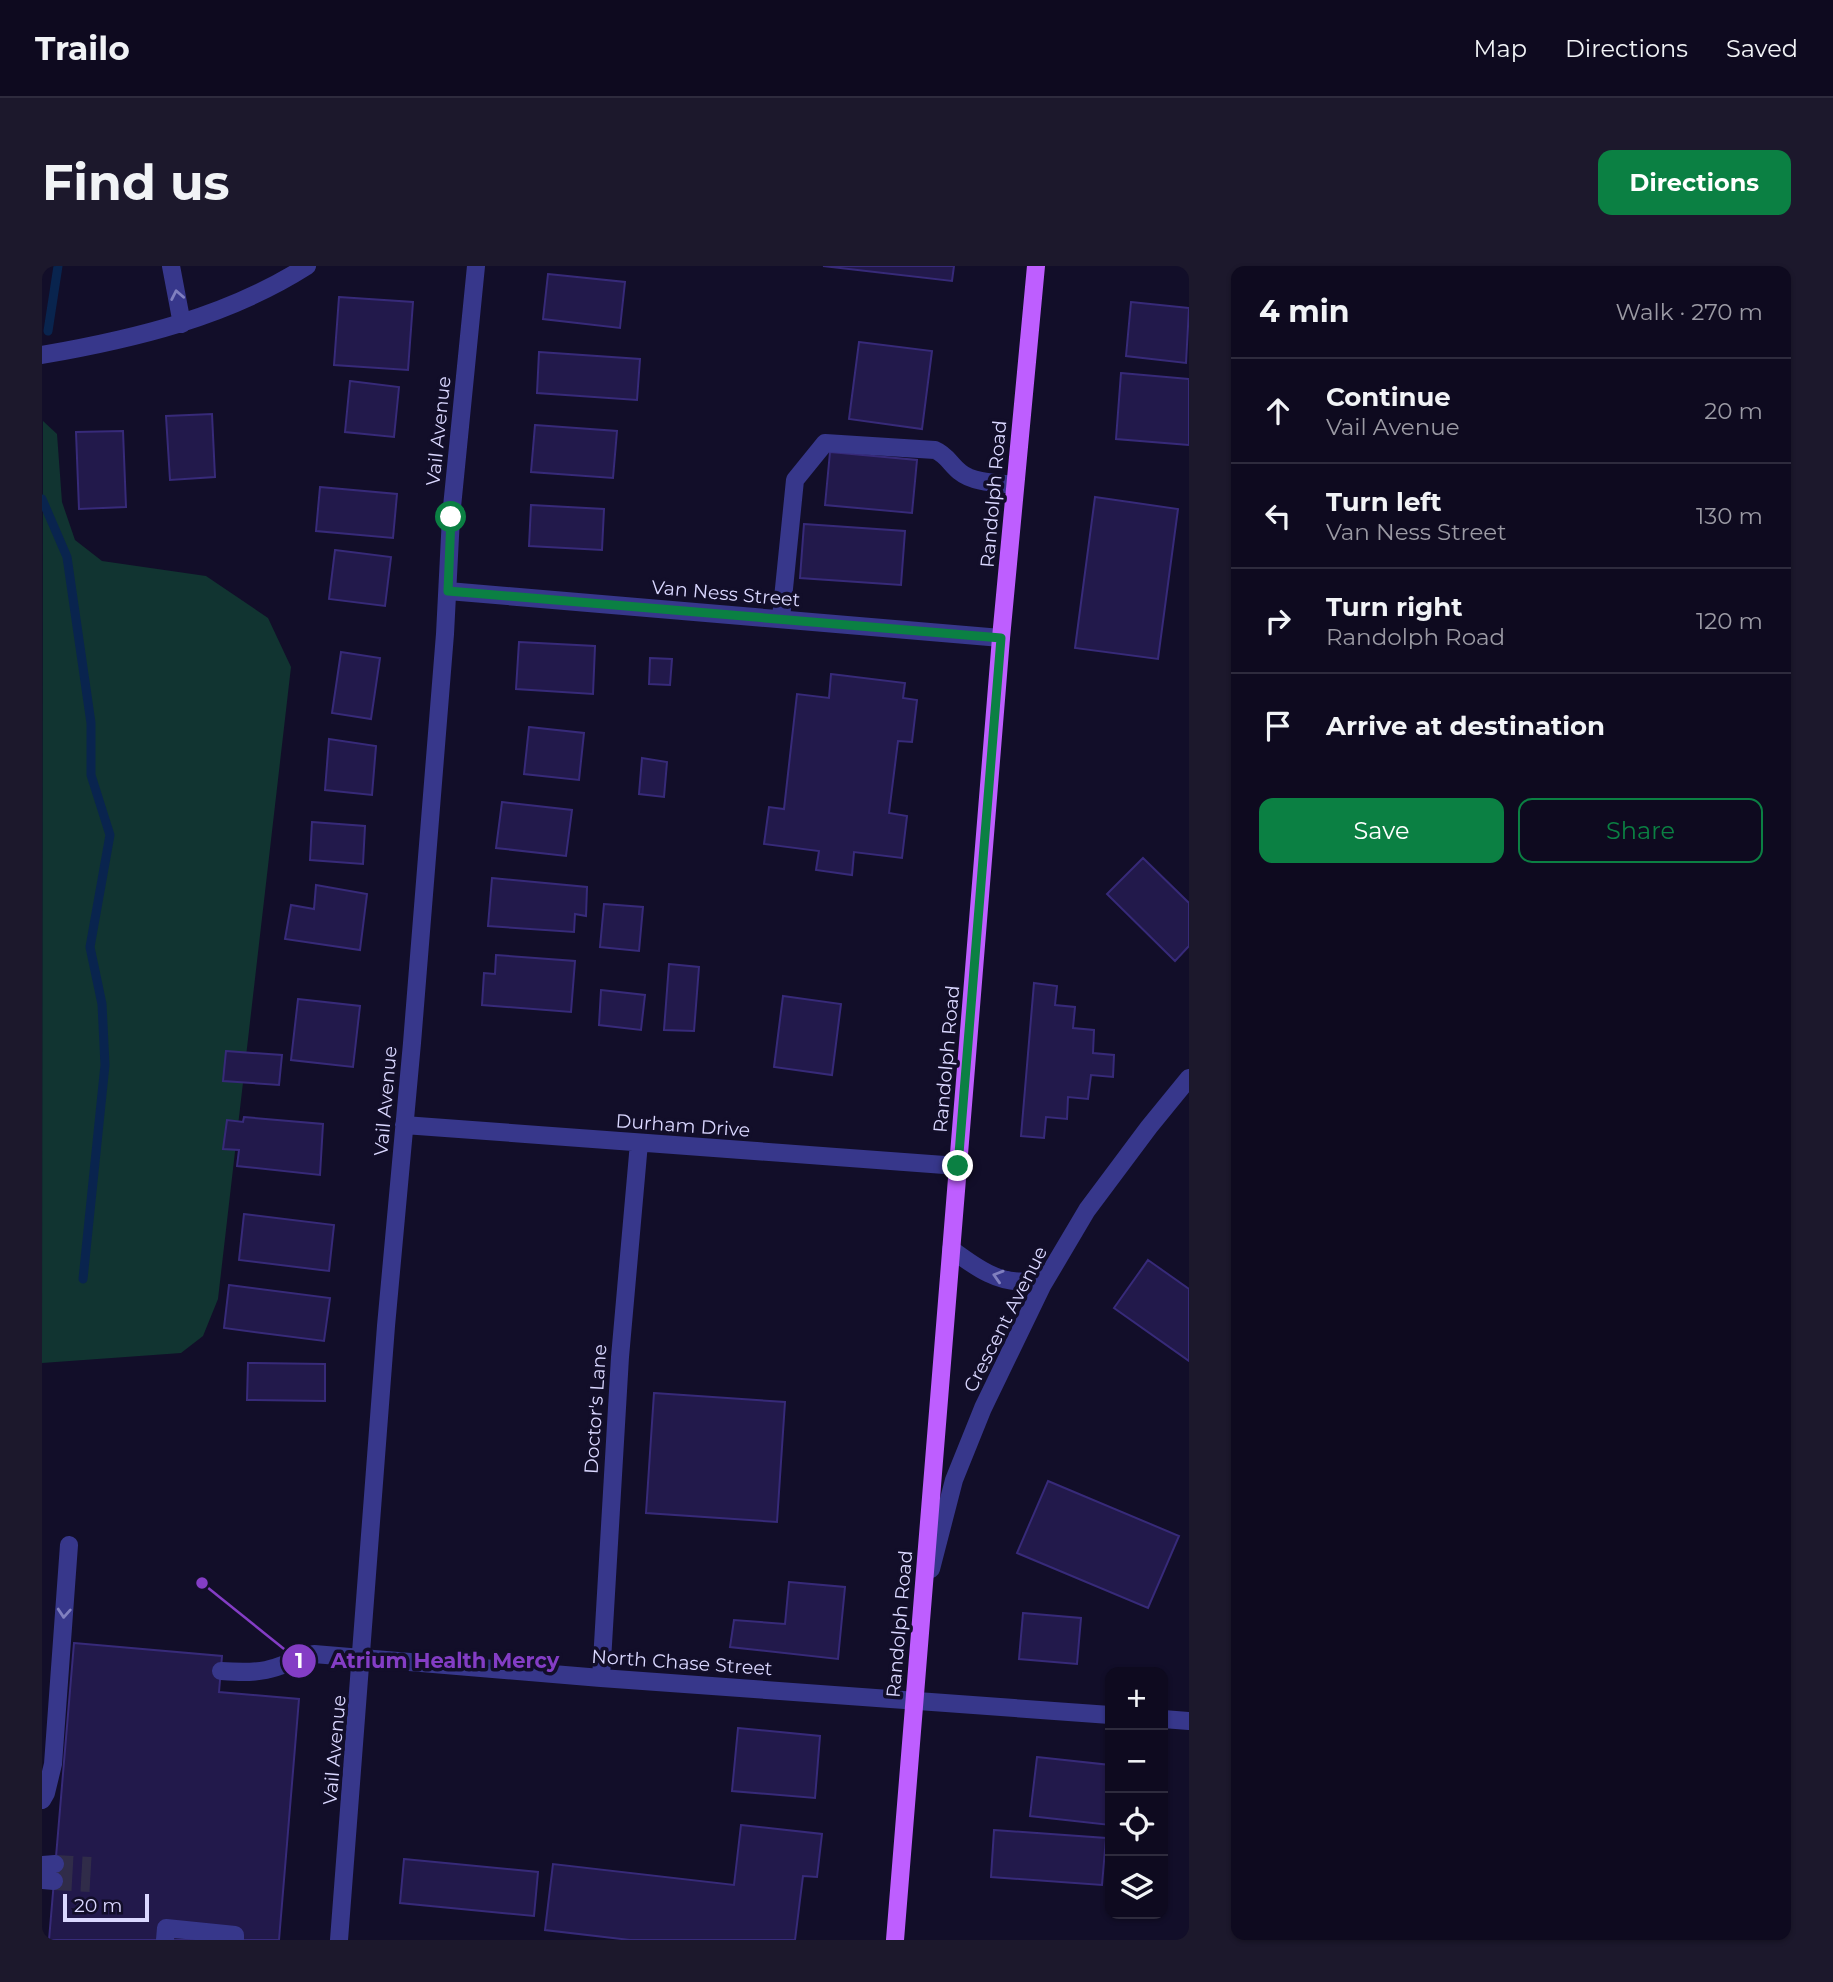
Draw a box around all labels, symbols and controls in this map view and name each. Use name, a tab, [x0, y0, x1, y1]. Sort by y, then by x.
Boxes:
text: Trailo	[35, 28, 130, 68]
text: Map	[1474, 34, 1527, 63]
text: Directions	[1565, 34, 1688, 63]
text: Saved	[1726, 34, 1798, 63]
button: Directions	[1598, 150, 1791, 215]
text: Find us	[42, 153, 230, 212]
one-way arrow	[170, 289, 185, 301]
text: 4 min	[1259, 293, 1349, 330]
text: Walk · 270 m	[1616, 298, 1763, 326]
street label: Vail Avenue	[421, 375, 456, 487]
text: Continue	[1326, 381, 1451, 413]
icon: ahead	[1259, 392, 1297, 430]
text: 20 m	[1704, 397, 1763, 425]
text: Vail Avenue	[1326, 413, 1460, 441]
street label: Randolph Road	[976, 419, 1011, 569]
text: Turn left	[1326, 486, 1442, 518]
icon: left	[1259, 497, 1297, 535]
route start	[435, 501, 466, 532]
text: 130 m	[1696, 502, 1763, 530]
text: Van Ness Street	[1326, 518, 1507, 546]
street label: Van Ness Street	[651, 576, 802, 611]
text: Turn right	[1326, 591, 1462, 623]
icon: right	[1259, 602, 1297, 640]
text: 120 m	[1696, 607, 1763, 635]
text: Randolph Road	[1326, 623, 1505, 651]
icon: arrive	[1259, 707, 1297, 745]
text: Arrive at destination	[1326, 710, 1605, 742]
button: Save	[1259, 798, 1504, 863]
button: Share	[1518, 798, 1763, 863]
street label: Randolph Road	[929, 984, 964, 1134]
street label: Vail Avenue	[369, 1045, 402, 1157]
street label: Durham Drive	[615, 1109, 751, 1142]
route end	[942, 1150, 973, 1181]
street label: Crescent Avenue	[959, 1242, 1052, 1396]
one-way arrow	[992, 1270, 1004, 1285]
street label: Doctor's Lane	[579, 1343, 612, 1475]
street label: Randolph Road	[882, 1549, 917, 1699]
one-way arrow	[57, 1608, 72, 1619]
callout: Atrium Health Mercy	[282, 1640, 574, 1682]
street label: North Chase Street	[591, 1645, 774, 1680]
text: 1	[295, 1648, 303, 1673]
text: Atrium Health Mercy	[330, 1648, 560, 1673]
map controls	[1105, 1667, 1168, 1919]
button: +	[1105, 1667, 1168, 1730]
street label: Vail Avenue	[318, 1694, 351, 1806]
button: −	[1105, 1730, 1168, 1793]
button: locate	[1105, 1793, 1168, 1856]
button: layers	[1105, 1856, 1168, 1919]
scale bar	[63, 1891, 149, 1923]
text: 20 m	[74, 1894, 122, 1917]

